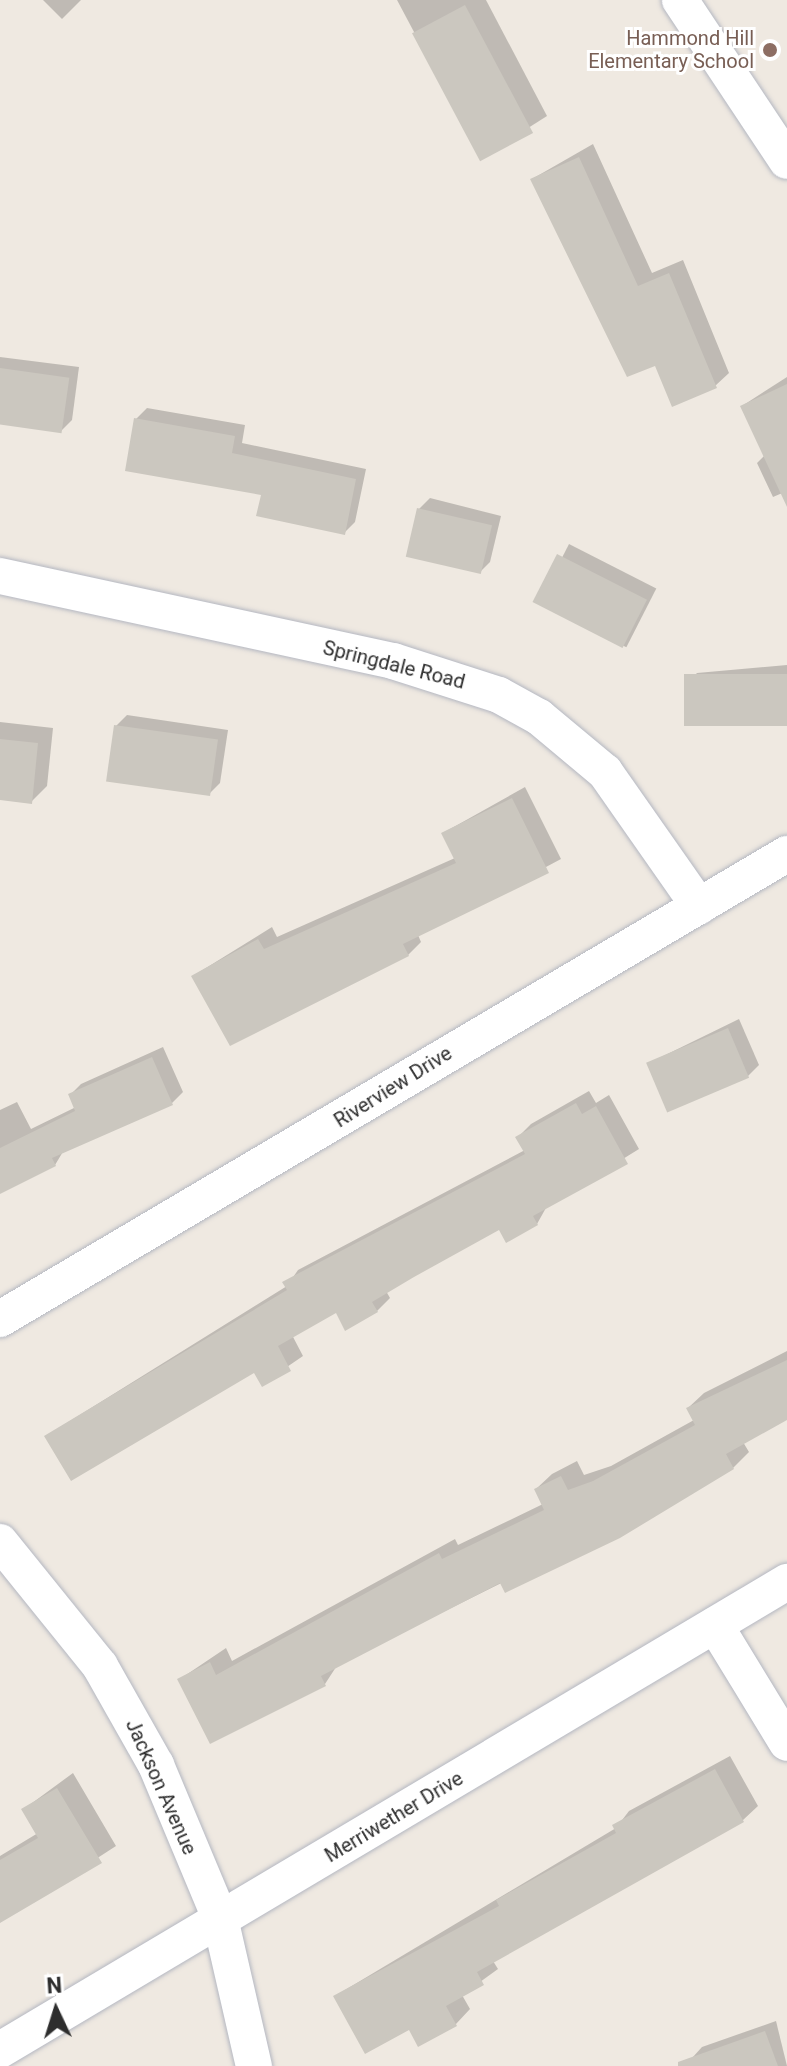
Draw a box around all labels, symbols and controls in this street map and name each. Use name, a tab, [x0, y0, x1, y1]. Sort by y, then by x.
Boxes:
place label: Hammond Hill Elementary School	[588, 26, 754, 73]
marker: Hammond Hill Elementary School	[761, 41, 779, 59]
street label: Springdale Road	[321, 636, 467, 694]
street label: Riverview Drive	[330, 1041, 456, 1133]
street label: Jackson Avenue	[120, 1716, 202, 1858]
street label: Merriwether Drive	[321, 1766, 467, 1868]
north arrow	[16, 1970, 96, 2050]
text: N	[46, 1973, 63, 1999]

